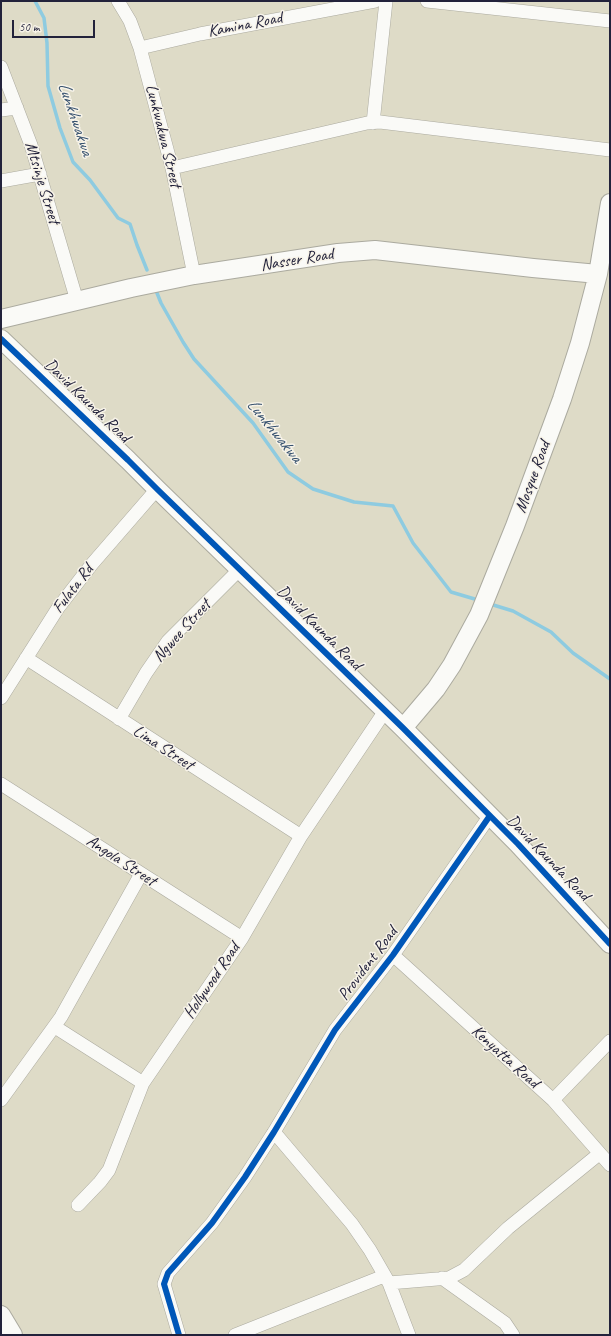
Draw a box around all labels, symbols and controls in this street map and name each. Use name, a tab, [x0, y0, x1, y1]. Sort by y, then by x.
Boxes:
street label: Kamina Road	[206, 8, 284, 42]
scale bar	[14, 12, 97, 38]
text: 50 m	[19, 19, 39, 35]
water label: Lunkhwakwa	[52, 79, 98, 159]
street label: Lunkwakwa Street	[140, 82, 186, 190]
street label: Mtsinje Street	[20, 139, 64, 227]
street label: Nasser Road	[259, 244, 335, 276]
street label: David Kaunda Road	[40, 355, 134, 447]
water label: Lunkhwakwa	[242, 395, 306, 467]
street label: Mosque Road	[511, 438, 555, 516]
street label: Fulata Rd	[48, 560, 98, 618]
street label: David Kaunda Road	[272, 581, 366, 675]
street label: Ngwee Street	[149, 595, 215, 667]
street label: Lima Street	[129, 721, 197, 775]
street label: David Kaunda Road	[502, 811, 594, 905]
street label: Angola Street	[82, 831, 160, 891]
street label: Provident Road	[334, 923, 402, 1005]
street label: Hollywood Road	[179, 939, 245, 1023]
street label: Kenyatta Road	[467, 1021, 543, 1093]

